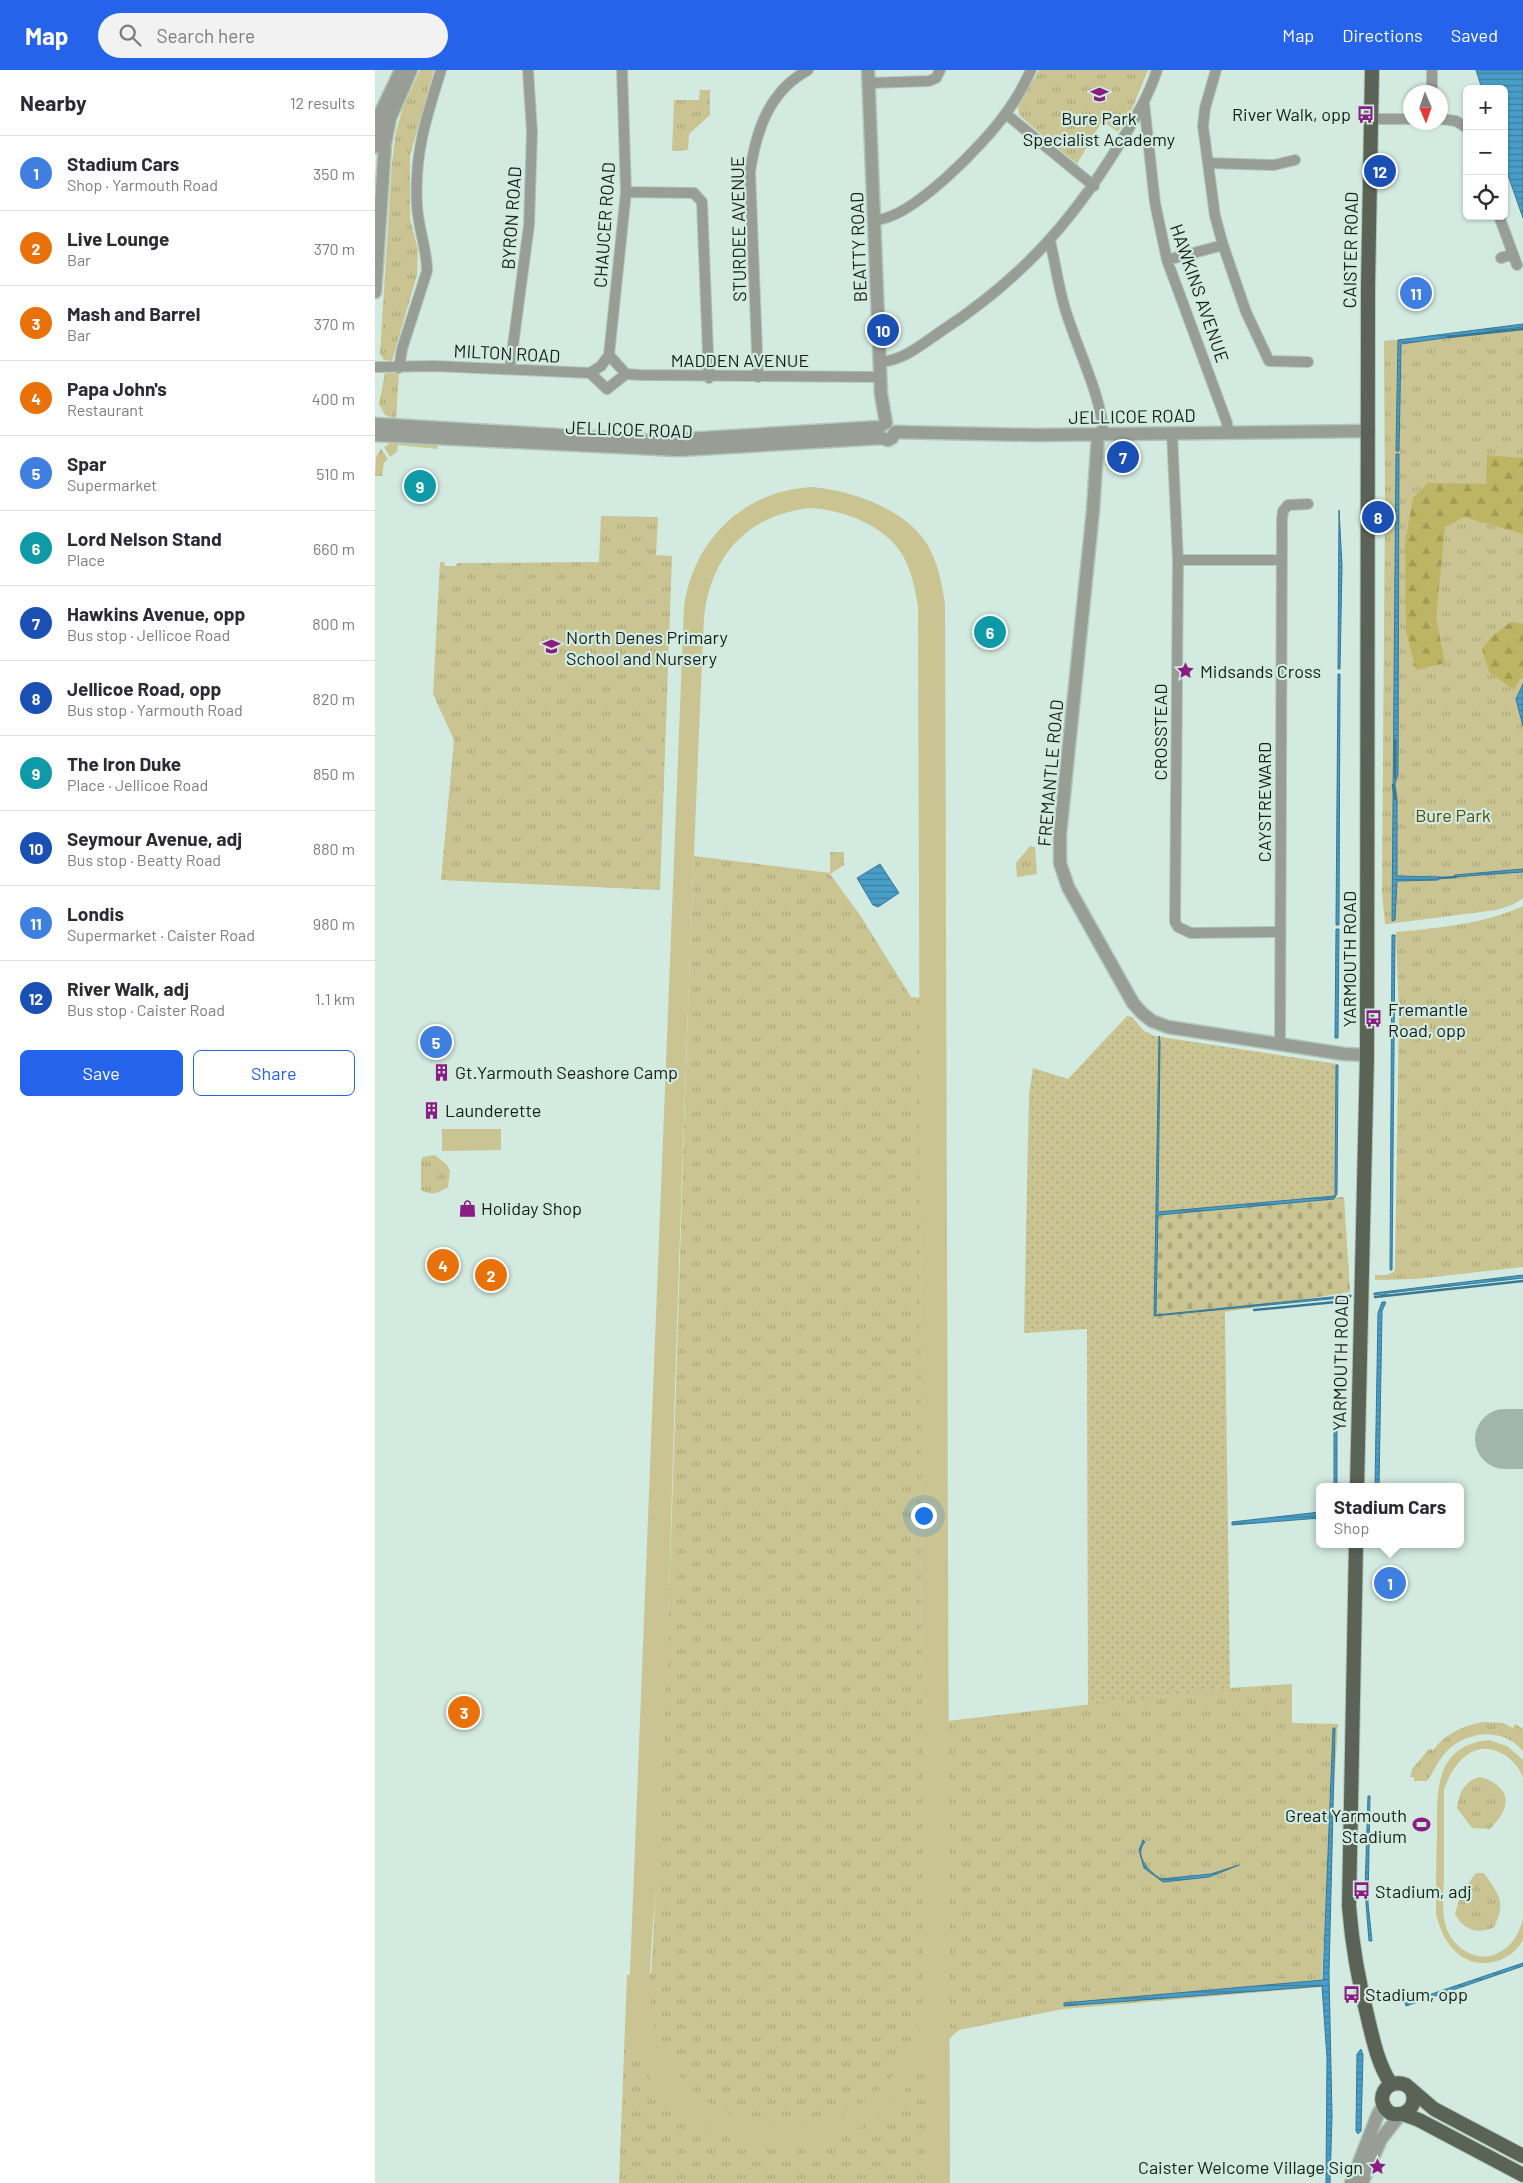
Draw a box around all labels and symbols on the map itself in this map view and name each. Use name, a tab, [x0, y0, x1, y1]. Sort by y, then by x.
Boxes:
school or university icon: Bure Park Specialist Academy	[1089, 85, 1109, 105]
north arrow	[1403, 85, 1448, 130]
place label: River Walk, opp	[1232, 103, 1351, 125]
bus stop icon: River Walk, opp	[1355, 104, 1375, 124]
place label: Bure Park Specialist Academy	[1023, 107, 1175, 150]
pin: 12	[1364, 152, 1396, 190]
street label: STURDEE AVENUE	[726, 156, 750, 302]
street label: CHAUCER ROAD	[589, 162, 619, 288]
street label: BYRON ROAD	[496, 166, 526, 270]
street label: BEATTY ROAD	[845, 191, 871, 303]
street label: CAISTER ROAD	[1338, 192, 1362, 308]
street label: HAWKINS AVENUE	[1166, 221, 1234, 365]
pin: 11	[1400, 274, 1432, 312]
pin: 10	[867, 311, 899, 349]
street label: MILTON ROAD	[453, 339, 561, 367]
street label: MADDEN AVENUE	[671, 349, 809, 371]
street label: JELLICOE ROAD	[1068, 404, 1196, 428]
street label: JELLICOE ROAD	[565, 416, 693, 442]
pin: 7	[1107, 438, 1139, 476]
pin: 9	[404, 467, 436, 505]
pin: 8	[1362, 498, 1394, 536]
pin: 6	[974, 613, 1006, 651]
place label: North Denes Primary School and Nursery	[566, 626, 728, 669]
school or university icon: North Denes Primary School and Nursery	[542, 637, 562, 657]
place label: Midsands Cross	[1200, 660, 1321, 682]
place icon: Midsands Cross	[1176, 661, 1196, 681]
street label: CROSSTEAD	[1149, 684, 1171, 780]
street label: FREMANTLE ROAD	[1033, 699, 1067, 847]
street label: CAYSTREWARD	[1253, 742, 1275, 862]
park label: Bure Park	[1415, 804, 1491, 826]
street label: YARMOUTH ROAD	[1338, 891, 1360, 1027]
place label: Fremantle Road, opp	[1388, 998, 1468, 1041]
bus stop icon: Fremantle Road, opp	[1364, 1009, 1384, 1029]
pin: 5	[420, 1023, 452, 1061]
place label: Gt.Yarmouth Seashore Camp	[455, 1061, 678, 1083]
building icon: Gt.Yarmouth Seashore Camp	[431, 1062, 451, 1082]
place label: Launderette	[445, 1099, 541, 1121]
building icon: Launderette	[421, 1100, 441, 1120]
place label: Holiday Shop	[481, 1197, 582, 1219]
shop icon: Holiday Shop	[457, 1198, 477, 1218]
pin: 4	[427, 1246, 459, 1284]
pin: 2	[475, 1256, 507, 1294]
street label: YARMOUTH ROAD	[1328, 1295, 1352, 1431]
your location	[911, 1503, 937, 1529]
pin: 1	[1374, 1564, 1406, 1602]
pin: 3	[448, 1693, 480, 1731]
place label: Great Yarmouth Stadium	[1285, 1804, 1407, 1847]
sports icon: Great Yarmouth Stadium	[1411, 1815, 1431, 1835]
place label: Stadium, adj	[1375, 1880, 1472, 1902]
bus stop icon: Stadium, adj	[1351, 1881, 1371, 1901]
place label: Stadium, opp	[1365, 1983, 1468, 2005]
bus stop icon: Stadium, opp	[1341, 1984, 1361, 2004]
place label: Caister Welcome Village Sign	[1138, 2156, 1363, 2178]
place icon: Caister Welcome Village Sign	[1367, 2157, 1387, 2177]

